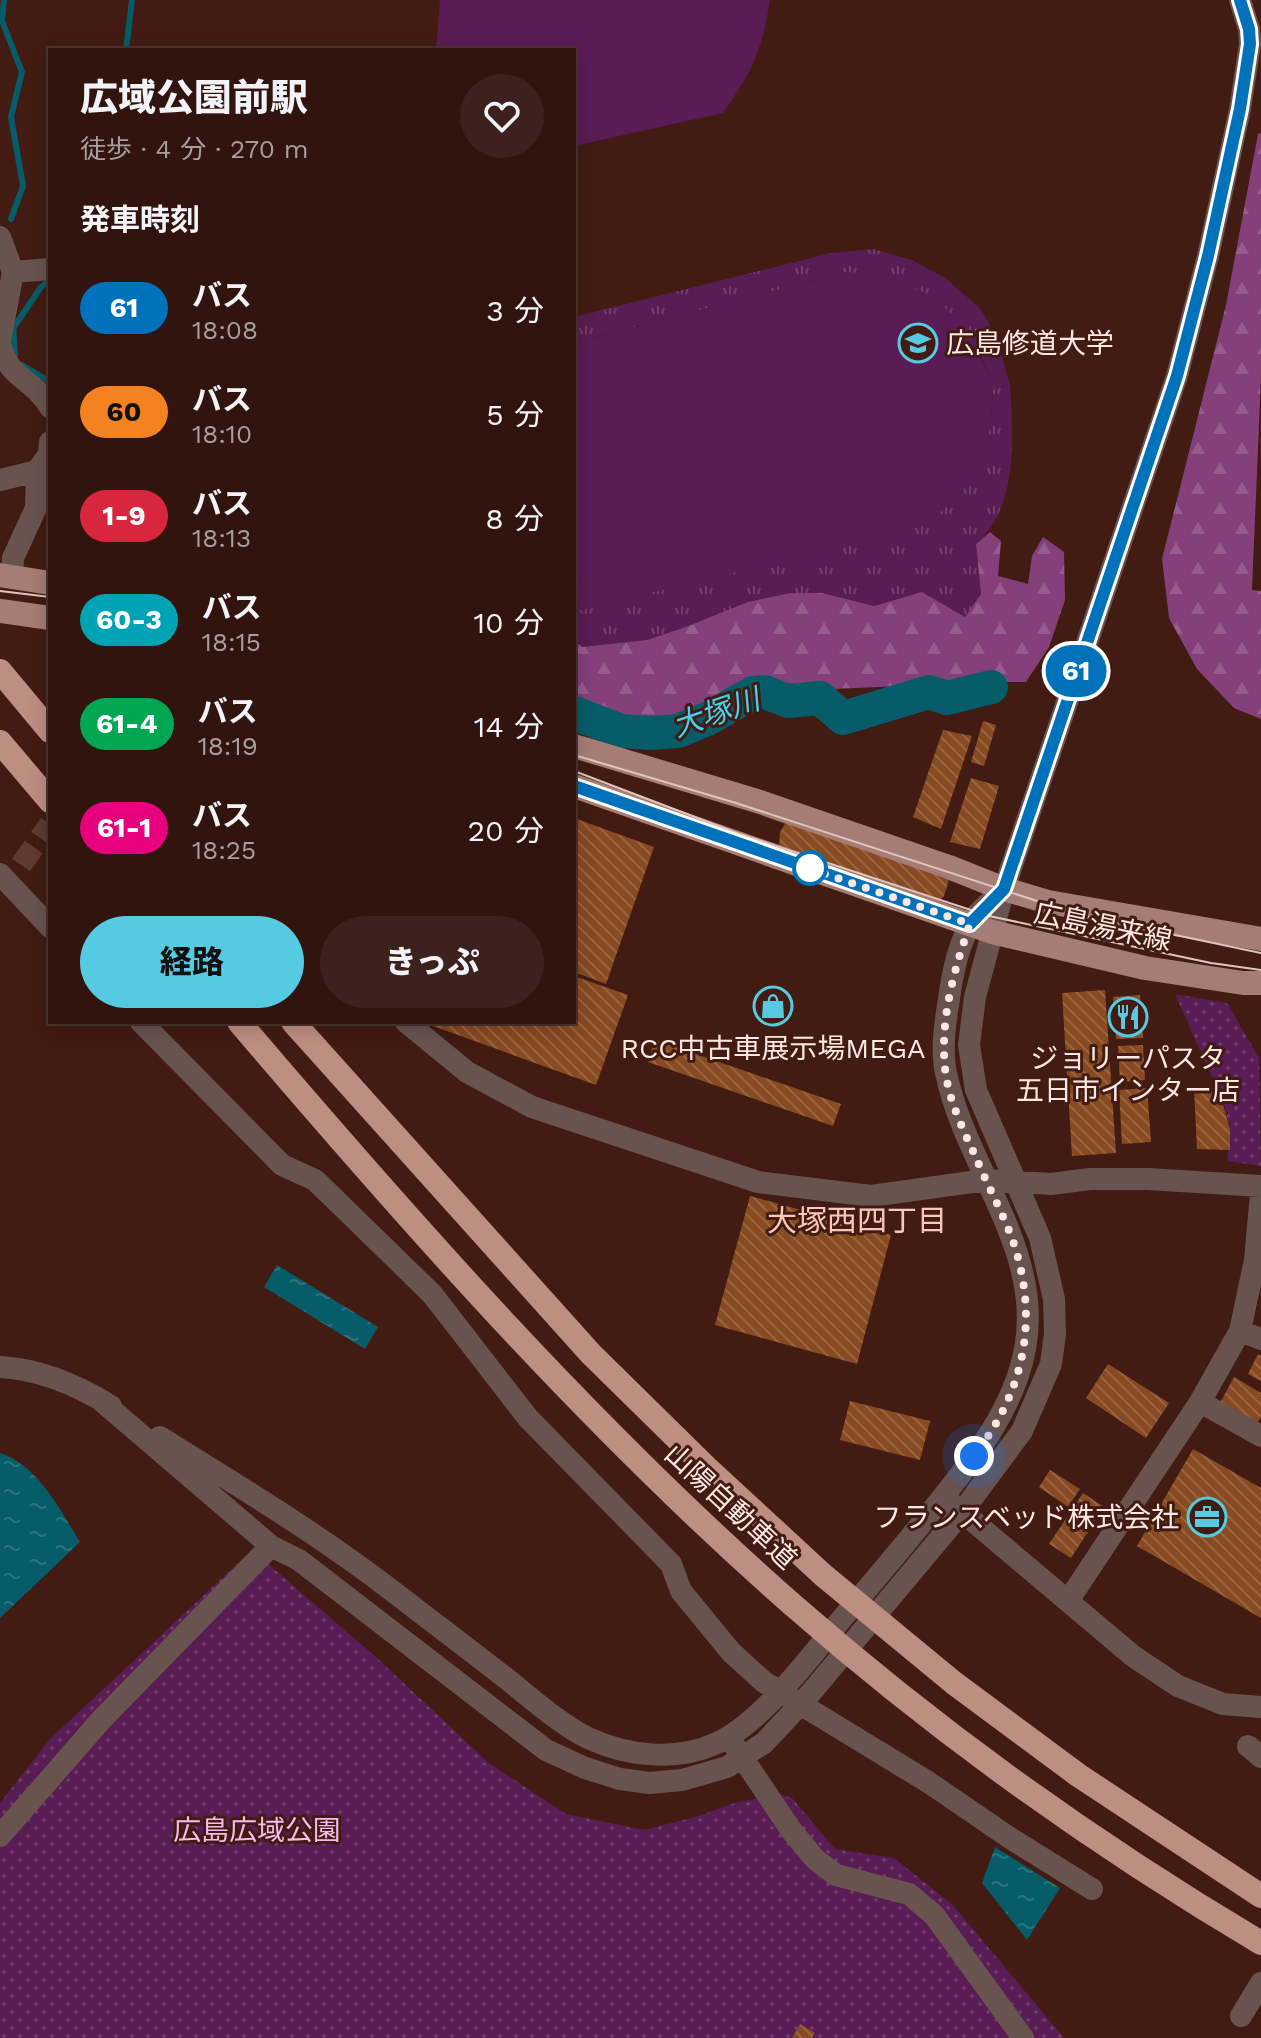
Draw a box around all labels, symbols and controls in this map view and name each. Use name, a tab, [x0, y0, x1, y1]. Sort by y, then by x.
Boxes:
button: heart	[460, 74, 544, 158]
text: 広域公園前駅	[80, 76, 308, 120]
text: 徒歩 · 4 分 · 270 m	[80, 134, 309, 164]
text: 発車時刻	[80, 202, 200, 237]
text: バス	[192, 278, 252, 313]
text: 61	[110, 291, 138, 324]
text: 3 分	[486, 293, 544, 328]
text: 18:08	[192, 315, 258, 345]
school or university icon: 広島修道大学	[897, 322, 939, 364]
place label: 広島修道大学	[946, 327, 1114, 360]
text: バス	[192, 382, 252, 417]
text: 60	[106, 395, 142, 428]
text: 5 分	[486, 397, 544, 432]
text: 18:10	[192, 419, 252, 449]
text: バス	[192, 486, 252, 521]
text: 1-9	[102, 499, 146, 532]
text: 8 分	[485, 501, 544, 536]
text: 18:13	[192, 523, 251, 553]
text: バス	[202, 590, 262, 625]
text: 60-3	[96, 603, 162, 636]
text: 10 分	[473, 605, 544, 640]
text: 18:15	[202, 627, 261, 657]
line badge: 61	[1040, 645, 1112, 697]
text: 61	[1062, 654, 1090, 687]
water label: 大塚川	[668, 680, 767, 744]
text: バス	[198, 694, 258, 729]
text: 61-4	[96, 707, 158, 740]
text: 14 分	[474, 709, 544, 744]
text: 18:19	[198, 731, 258, 761]
text: バス	[192, 798, 252, 833]
text: 61-1	[97, 811, 151, 844]
text: 20 分	[468, 813, 544, 848]
text: 18:25	[192, 835, 256, 865]
unlabelled marker	[793, 851, 827, 885]
street label: 広島湯来線	[1031, 896, 1175, 957]
button: 経路	[80, 916, 304, 1008]
button: きっぷ	[320, 916, 544, 1008]
shop icon: RCC中古車展示場MEGA	[752, 985, 794, 1027]
restaurant icon: ジョリーパスタ 五日市インター店	[1107, 996, 1149, 1038]
place label: RCC中古車展示場MEGA	[621, 1032, 925, 1065]
place label: ジョリーパスタ 五日市インター店	[1016, 1042, 1240, 1107]
district label: 大塚西四丁目	[767, 1203, 947, 1238]
your location	[954, 1436, 994, 1476]
street label: 山陽自動車道	[658, 1437, 803, 1576]
office icon: フランスベッド株式会社	[1186, 1496, 1228, 1538]
place label: フランスベッド株式会社	[874, 1501, 1179, 1534]
park label: 広島広域公園	[173, 1814, 341, 1847]

